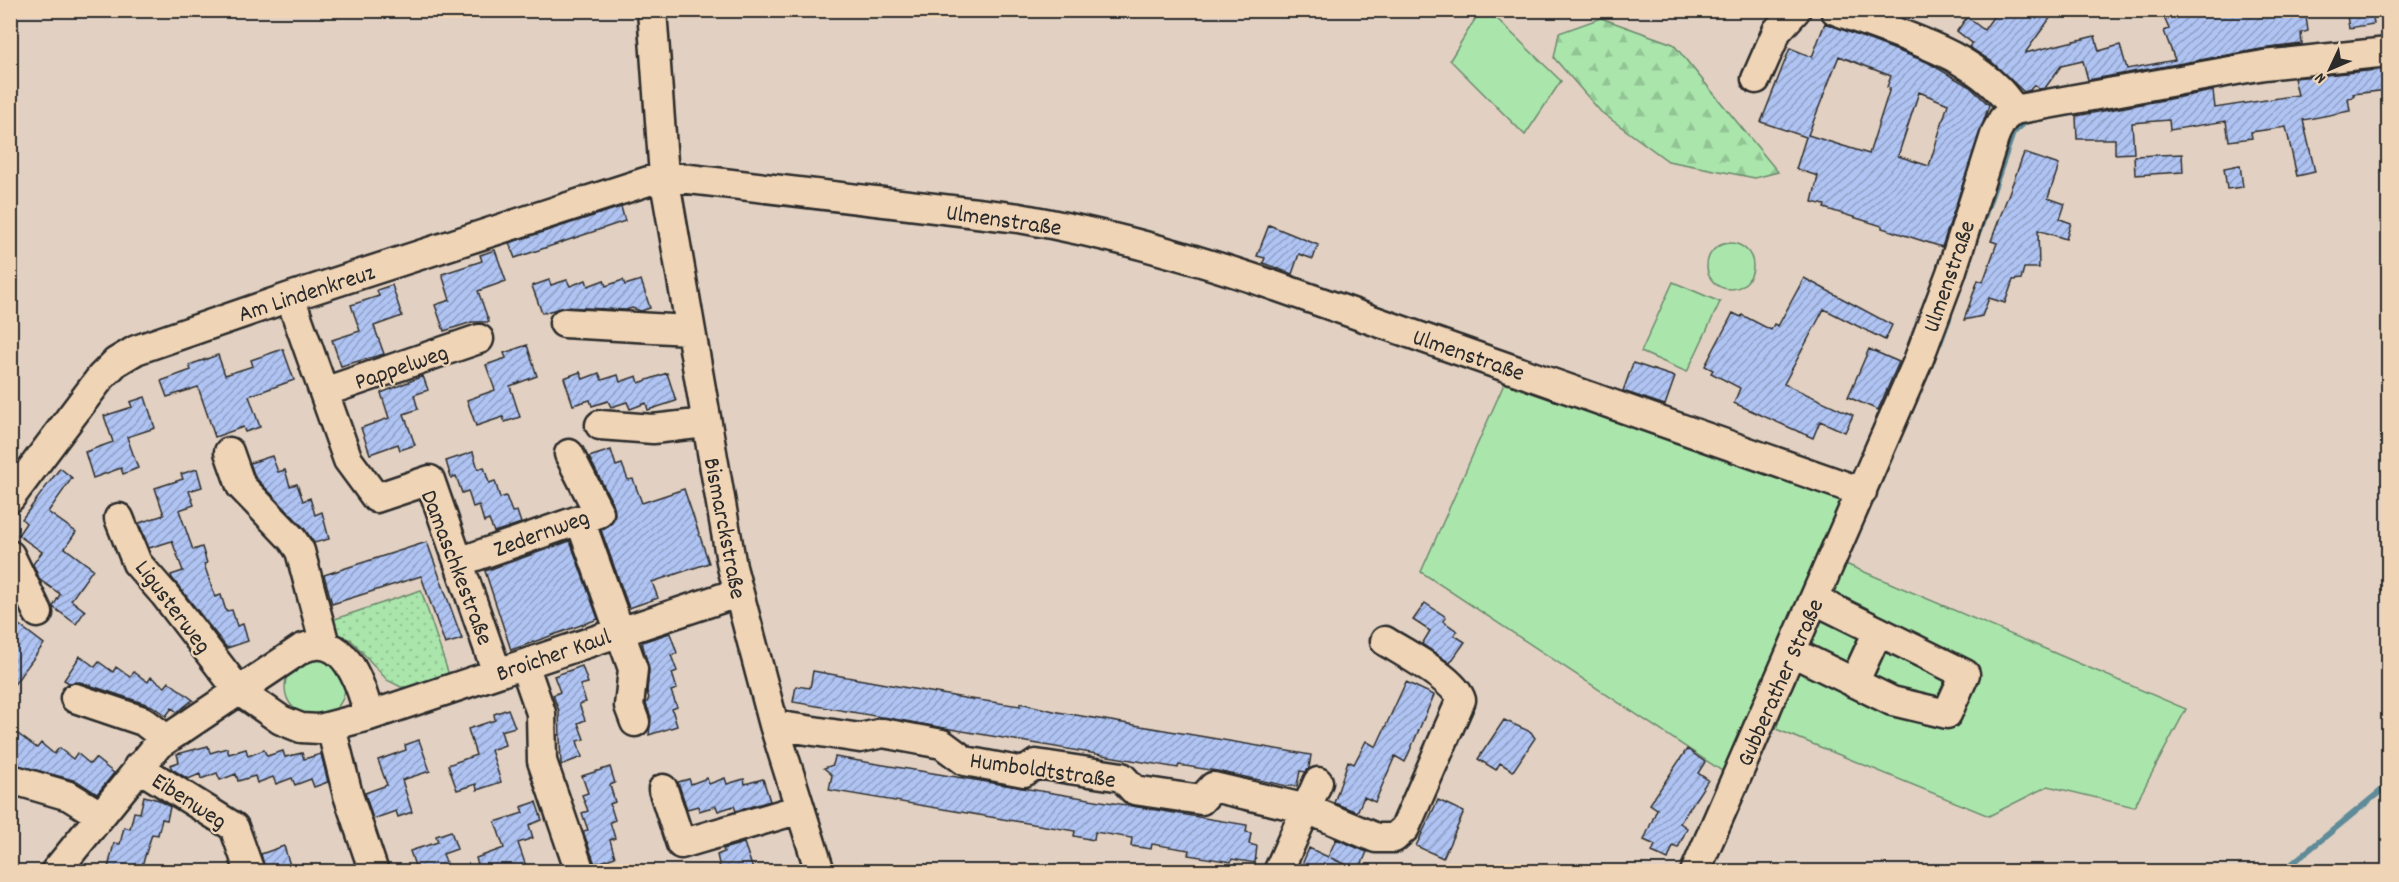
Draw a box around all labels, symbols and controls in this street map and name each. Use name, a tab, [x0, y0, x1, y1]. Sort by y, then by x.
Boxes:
north arrow	[2300, 39, 2360, 99]
text: N	[2310, 67, 2332, 89]
street label: Ulmenstraße	[944, 197, 1064, 247]
street label: Ulmenstraße	[1916, 216, 1986, 338]
street label: Am Lindenkreuz	[234, 257, 380, 333]
street label: Ulmenstraße	[1407, 322, 1529, 392]
street label: Pappelweg	[351, 337, 453, 401]
street label: Bismarckstraße	[693, 455, 753, 602]
street label: Damaschkestraße	[410, 486, 500, 651]
street label: Zedernweg	[489, 502, 595, 568]
street label: Ligusterweg	[125, 554, 218, 662]
street label: Gubberather Straße	[1730, 594, 1834, 773]
street label: Broicher Kaul	[492, 621, 616, 692]
street label: Humboldtstraße	[967, 745, 1118, 799]
street label: Eibenweg	[144, 765, 233, 840]

